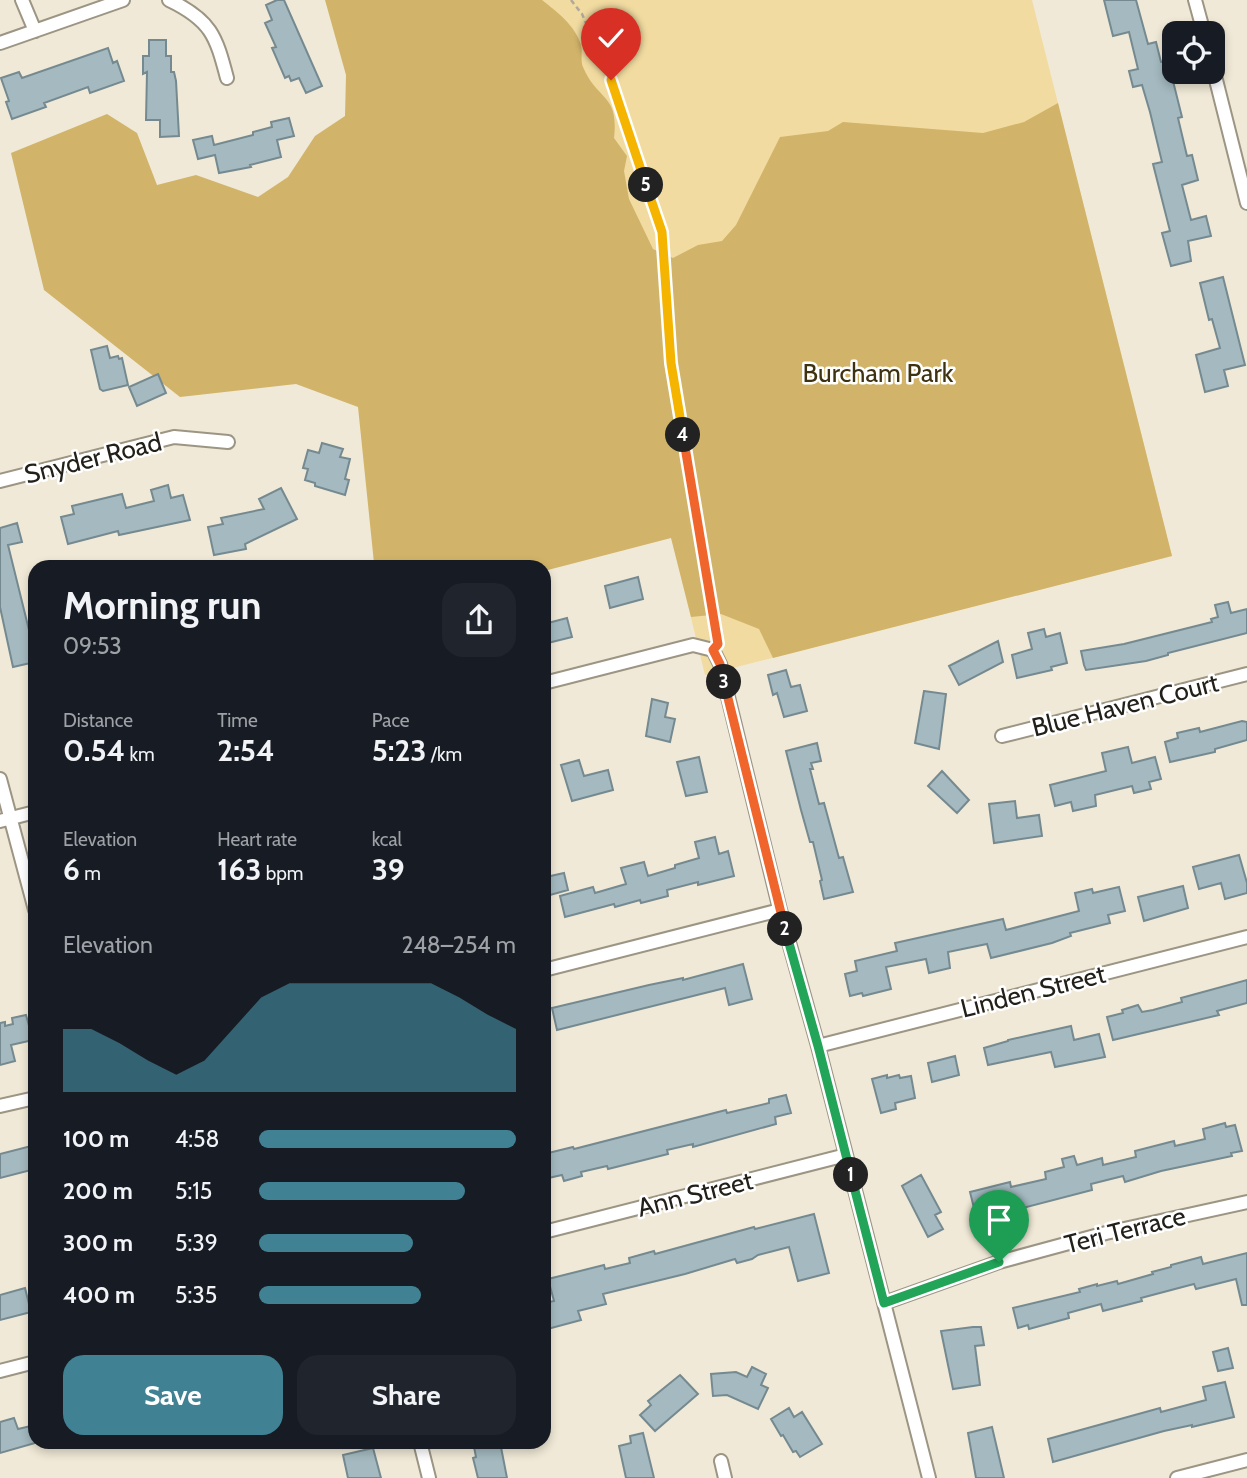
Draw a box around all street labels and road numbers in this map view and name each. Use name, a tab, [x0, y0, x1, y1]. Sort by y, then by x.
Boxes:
street label: Snyder Road	[21, 426, 165, 490]
street label: Blue Haven Court	[1028, 666, 1222, 744]
street label: Linden Street	[957, 958, 1109, 1024]
street label: Ann Street	[634, 1164, 756, 1224]
street label: Teri Terrace	[1061, 1200, 1189, 1260]

